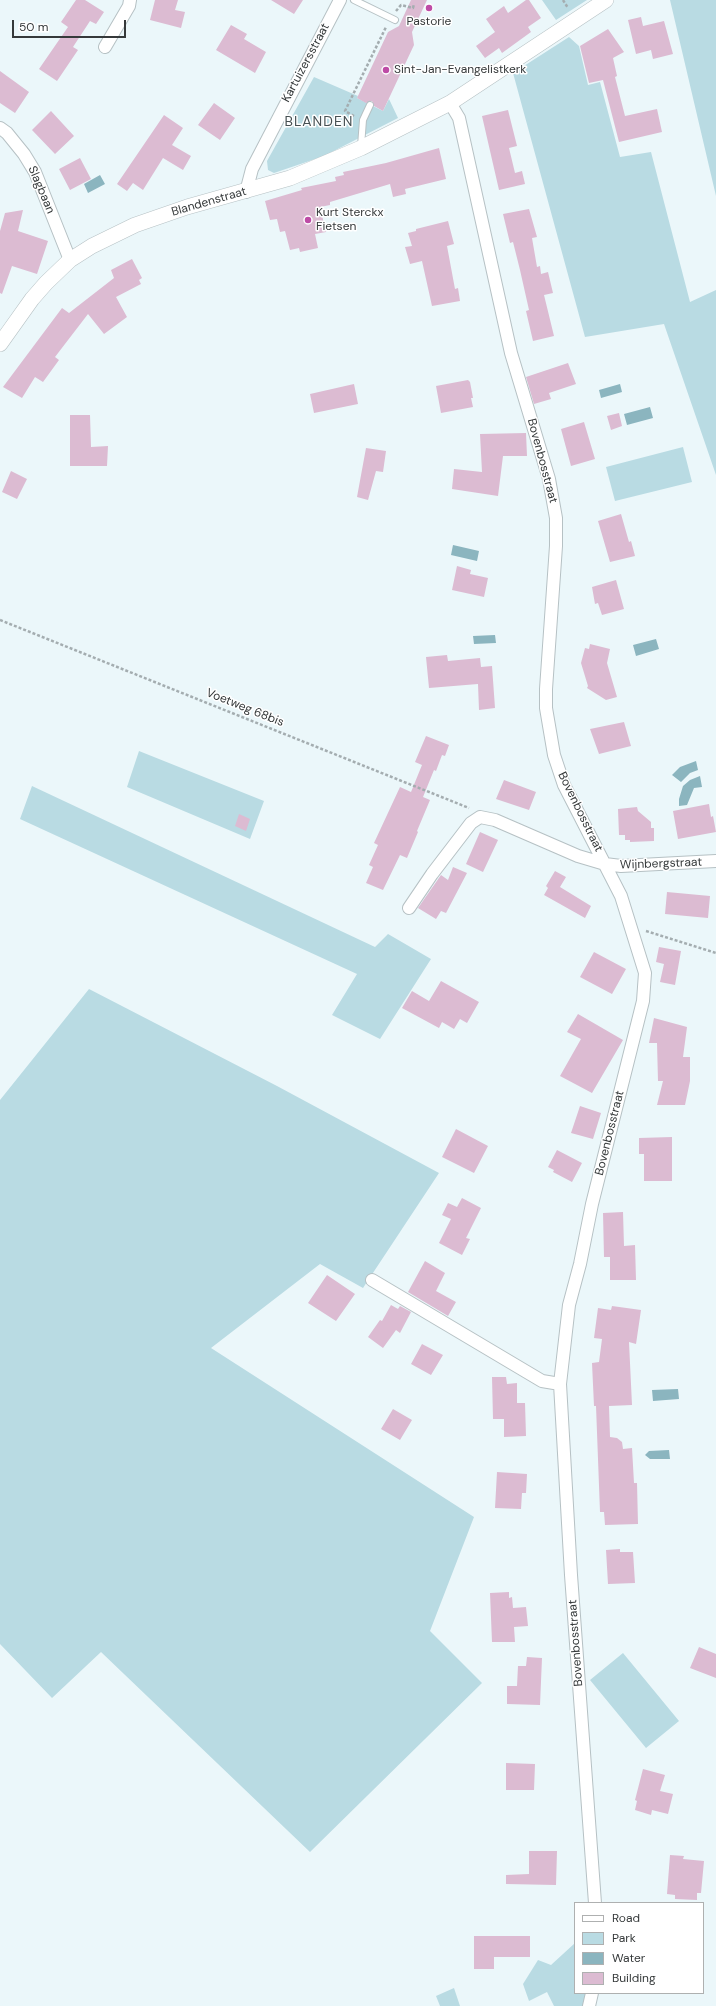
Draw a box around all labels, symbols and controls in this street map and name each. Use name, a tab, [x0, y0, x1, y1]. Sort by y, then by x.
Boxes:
marker: Pastorie	[424, 3, 434, 13]
scale bar	[14, 12, 128, 38]
place label: Pastorie	[407, 15, 451, 29]
text: 50 m	[19, 19, 48, 35]
street label: Kartuizersstraat	[279, 21, 333, 105]
place label: Sint-Jan-Evangelistkerk	[394, 63, 526, 77]
marker: Sint-Jan-Evangelistkerk	[381, 65, 391, 75]
district label: BLANDEN	[284, 114, 354, 130]
street label: Slagbaan	[25, 164, 57, 216]
street label: Blandenstraat	[170, 184, 248, 220]
place label: Kurt Sterckx Fietsen	[316, 206, 383, 234]
marker: Kurt Sterckx Fietsen	[303, 215, 313, 225]
street label: Bovenbosstraat	[524, 417, 560, 505]
street label: Voetweg 68bis	[204, 686, 286, 730]
street label: Bovenbosstraat	[554, 770, 606, 854]
street label: Wijnbergstraat	[620, 855, 702, 873]
street label: Bovenbosstraat	[592, 1089, 628, 1177]
street label: Bovenbosstraat	[566, 1599, 586, 1687]
legend	[574, 1902, 704, 1994]
text: Road	[612, 1910, 640, 1926]
text: Park	[612, 1930, 636, 1946]
text: Water	[612, 1950, 645, 1966]
text: Building	[612, 1970, 656, 1986]

